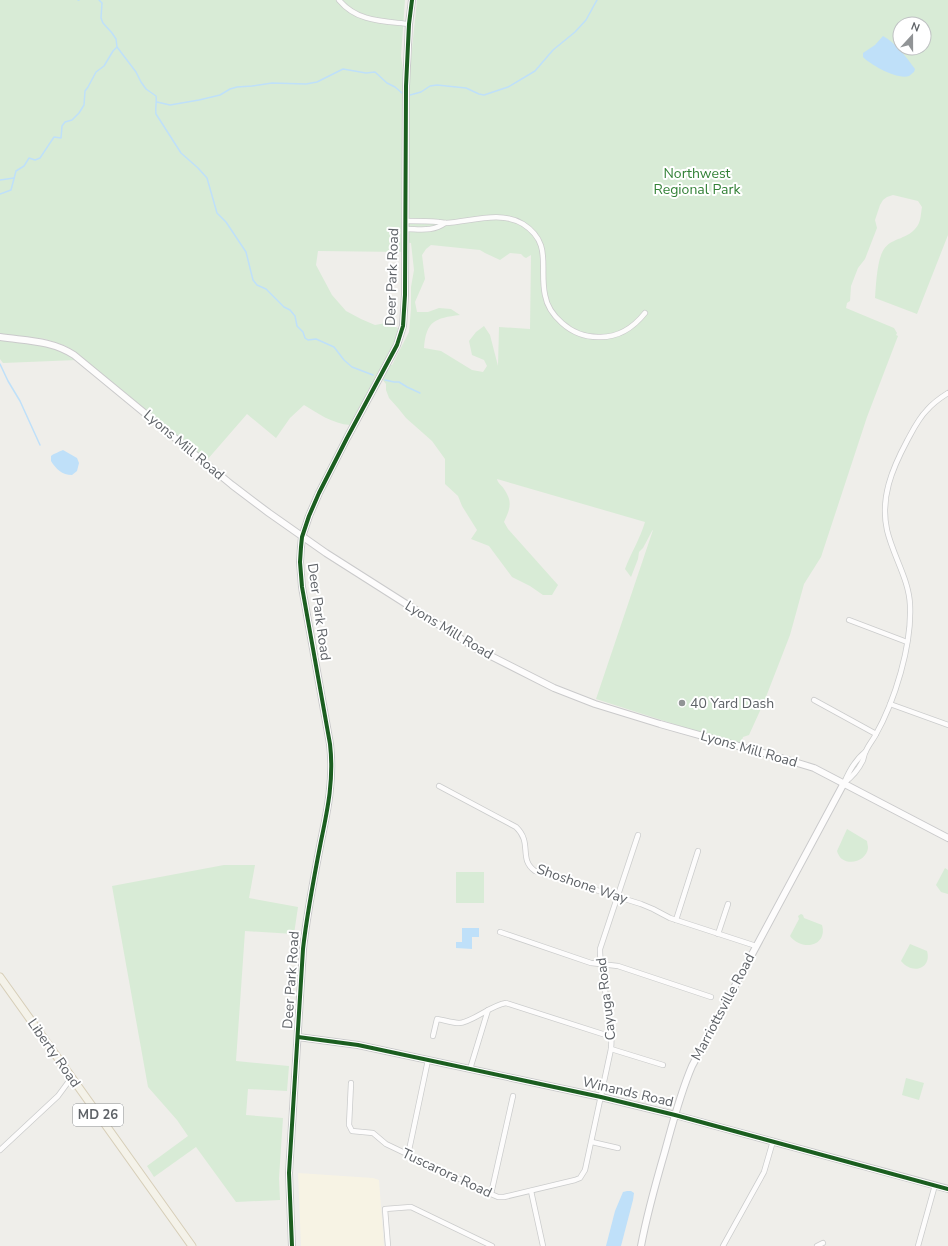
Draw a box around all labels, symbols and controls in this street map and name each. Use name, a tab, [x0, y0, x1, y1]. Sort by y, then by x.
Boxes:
north arrow	[892, 16, 932, 56]
text: N	[909, 19, 922, 36]
park label: Northwest Regional Park	[654, 164, 741, 199]
street label: Deer Park Road	[381, 228, 403, 326]
street label: Lyons Mill Road	[140, 406, 228, 484]
street label: Deer Park Road	[303, 562, 335, 662]
street label: Lyons Mill Road	[401, 596, 497, 664]
place label: 40 Yard Dash	[690, 694, 774, 713]
marker: 40 Yard Dash	[677, 698, 687, 708]
street label: Lyons Mill Road	[698, 726, 800, 772]
street label: Shoshone Way	[534, 860, 631, 909]
street label: Deer Park Road	[278, 930, 304, 1030]
street label: Marriottsville Road	[687, 950, 759, 1064]
street label: Cayuga Road	[591, 956, 621, 1042]
street label: Liberty Road	[23, 1015, 85, 1091]
street label: Winands Road	[581, 1072, 675, 1112]
road number: MD 26	[73, 1104, 123, 1126]
street label: Tuscarora Road	[399, 1144, 495, 1202]

